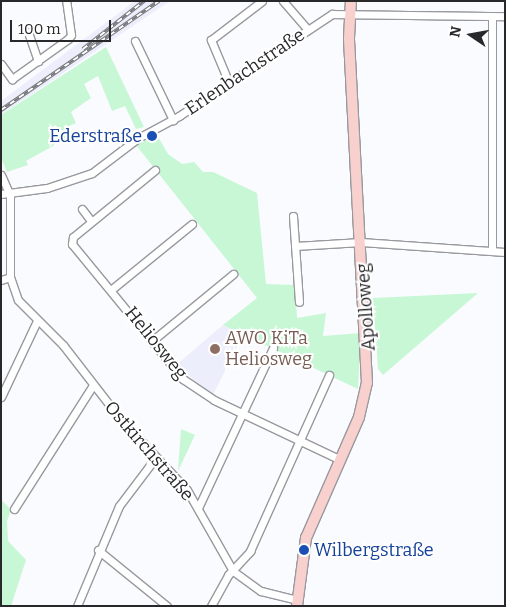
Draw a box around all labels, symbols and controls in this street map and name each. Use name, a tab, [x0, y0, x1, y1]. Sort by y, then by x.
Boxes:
scale bar	[12, 10, 114, 42]
north arrow	[446, 10, 496, 60]
text: 100 m	[18, 20, 61, 38]
street label: Erlenbachstraße	[181, 24, 309, 120]
text: N	[446, 25, 465, 39]
place label: Ederstraße	[49, 125, 142, 147]
marker: Ederstraße	[146, 130, 158, 142]
street label: Apolloweg	[352, 262, 380, 352]
street label: Heliosweg	[120, 302, 192, 384]
place label: AWO KiTa Heliosweg	[225, 328, 312, 370]
marker: AWO KiTa Heliosweg	[209, 343, 221, 355]
street label: Ostkirchstraße	[100, 397, 198, 505]
place label: Wilbergstraße	[314, 539, 434, 561]
marker: Wilbergstraße	[298, 544, 310, 556]

